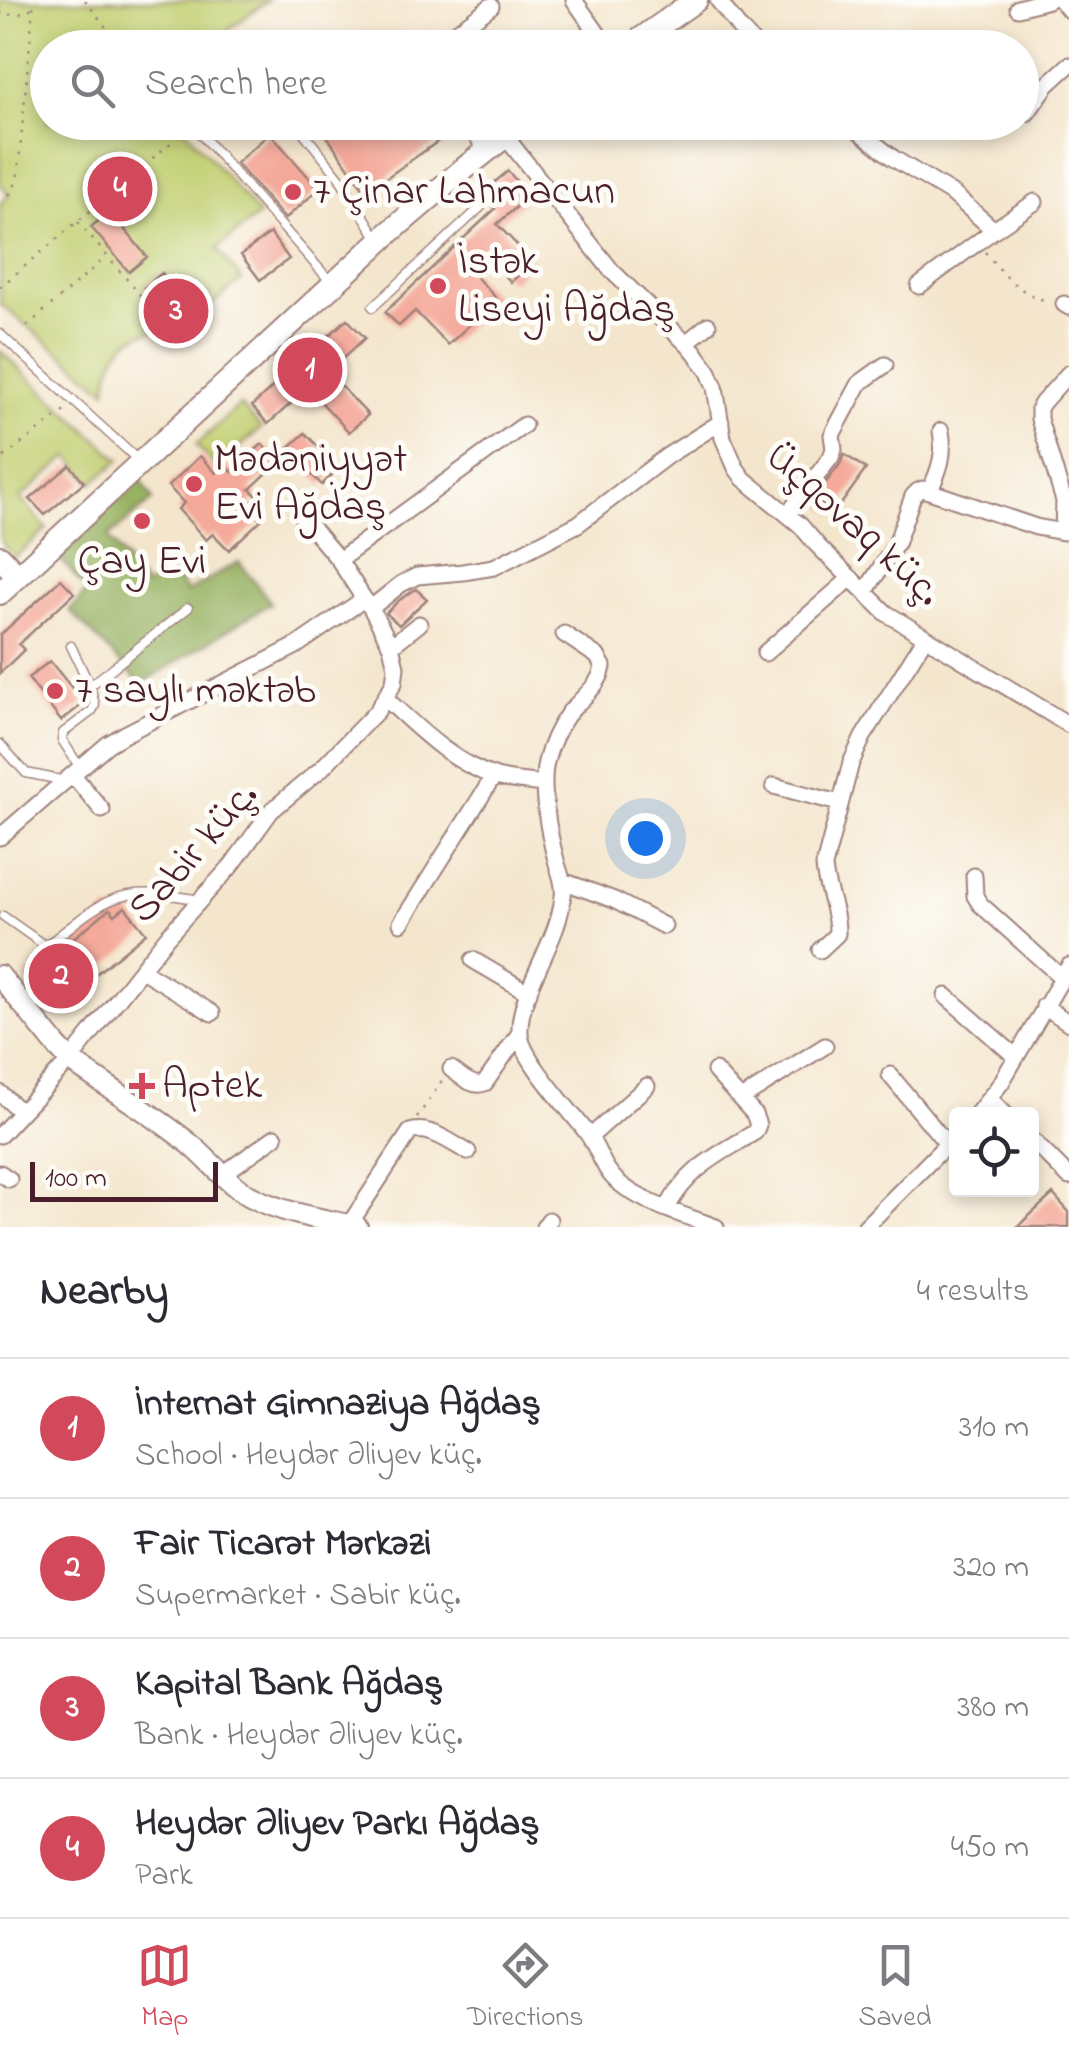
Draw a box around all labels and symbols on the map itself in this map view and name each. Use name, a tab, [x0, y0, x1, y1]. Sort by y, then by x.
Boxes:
pin: 4	[88, 152, 152, 226]
place label: 7 Çinar Lahmacun	[313, 162, 615, 223]
marker: 7 Çinar Lahmacun	[282, 181, 304, 203]
place label: İstək Liseyi Ağdaş	[458, 232, 675, 341]
pin: 3	[144, 274, 208, 348]
marker: İstək Liseyi Ağdaş	[427, 275, 449, 297]
pin: 1	[278, 332, 342, 408]
street label: Üçqovaq küç.	[751, 428, 955, 622]
place label: Mədəniyyət Evi Ağdaş	[214, 430, 407, 539]
marker: Mədəniyyət Evi Ağdaş	[183, 473, 205, 495]
marker: Çay Evi	[131, 510, 153, 532]
place label: Çay Evi	[78, 532, 206, 593]
place label: 7 saylı məktəb	[75, 661, 316, 722]
marker: 7 saylı məktəb	[44, 680, 66, 702]
street label: Sabir küç.	[114, 768, 274, 938]
your location	[620, 813, 671, 864]
pin: 2	[28, 938, 94, 1014]
place label: Aptek	[162, 1056, 263, 1117]
marker: Aptek	[131, 1075, 153, 1097]
scale bar	[30, 1157, 218, 1202]

